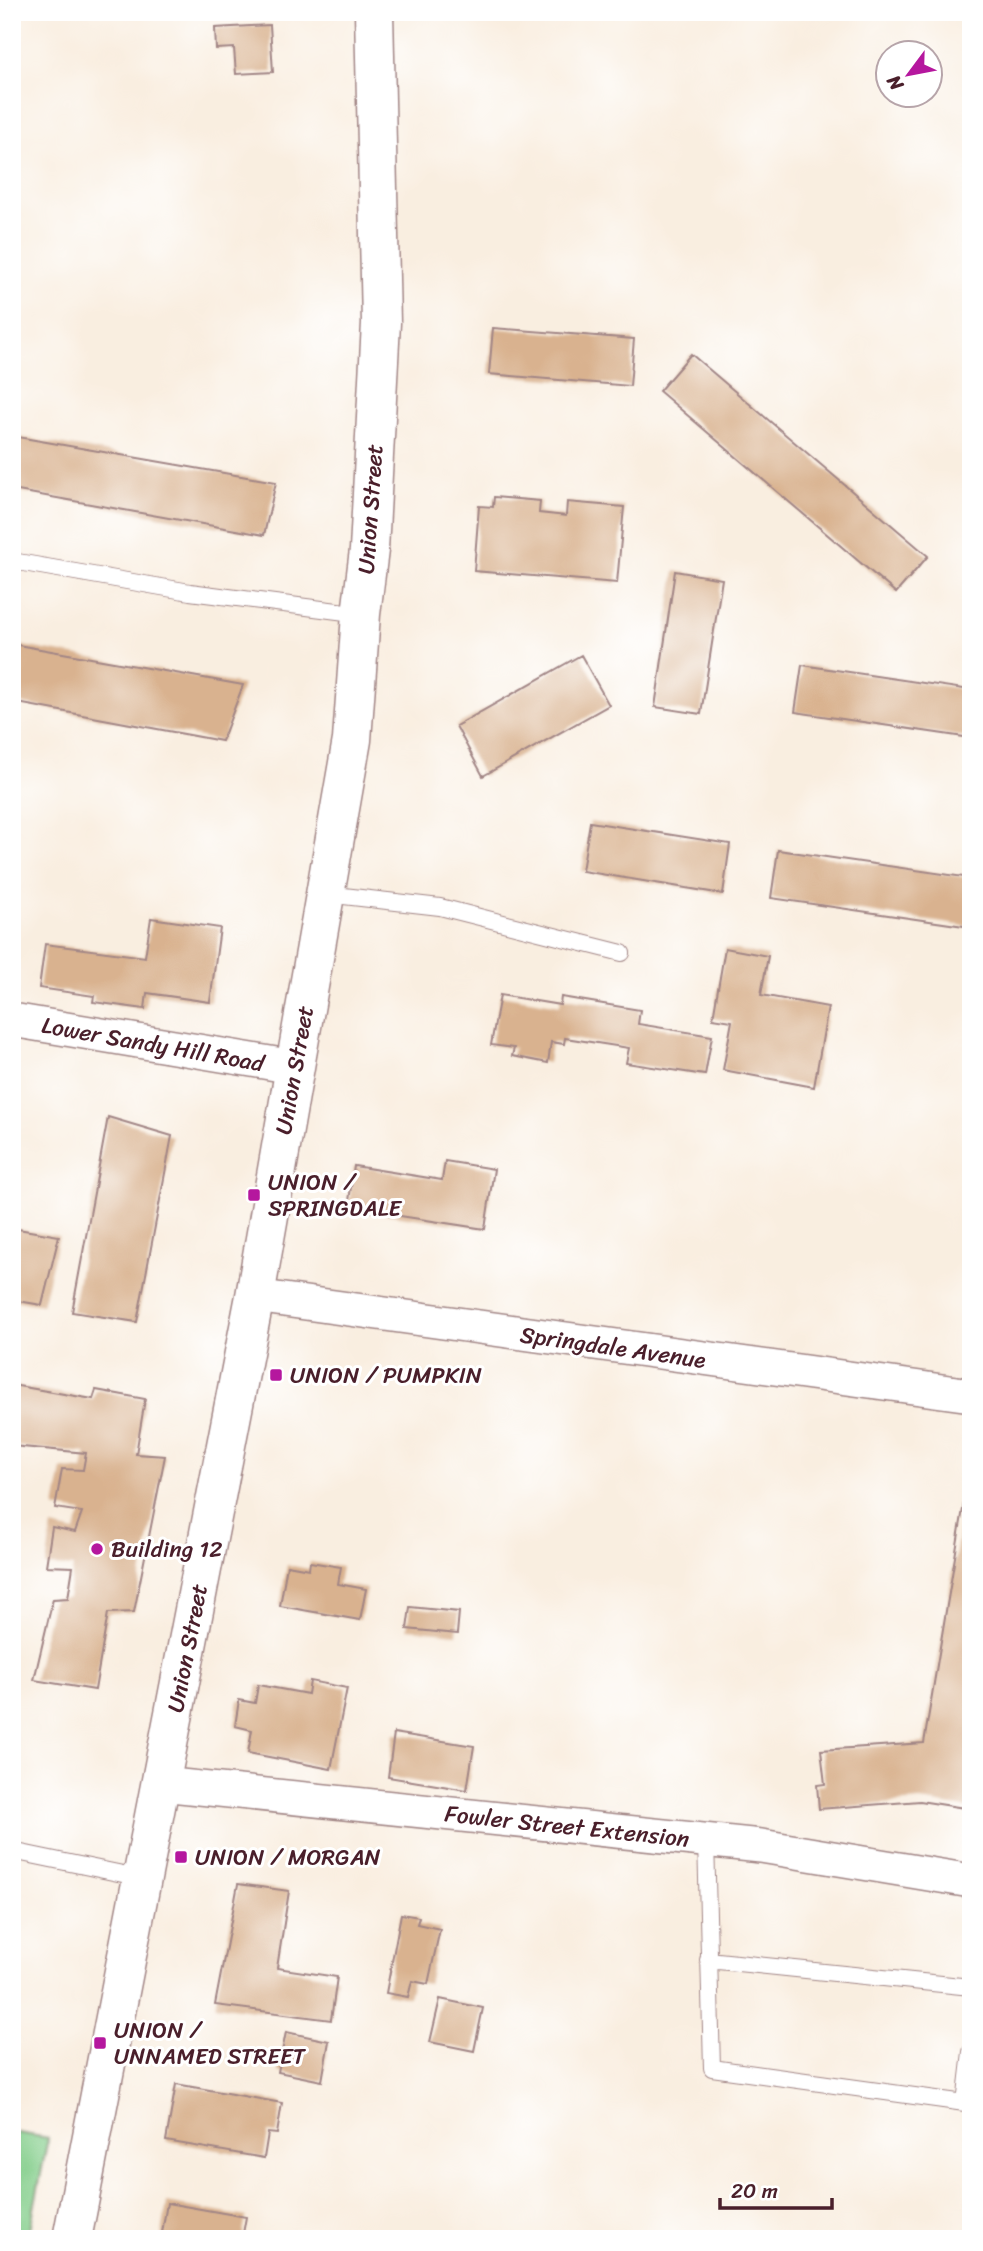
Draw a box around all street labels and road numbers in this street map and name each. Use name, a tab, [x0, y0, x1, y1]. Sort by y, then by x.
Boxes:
street label: Union Street	[346, 443, 395, 575]
street label: Union Street	[263, 1002, 326, 1138]
street label: Lower Sandy Hill Road	[39, 1005, 269, 1085]
street label: Springdale Avenue	[517, 1314, 708, 1381]
street label: Union Street	[155, 1580, 220, 1716]
street label: Fowler Street Extension	[443, 1793, 691, 1860]

